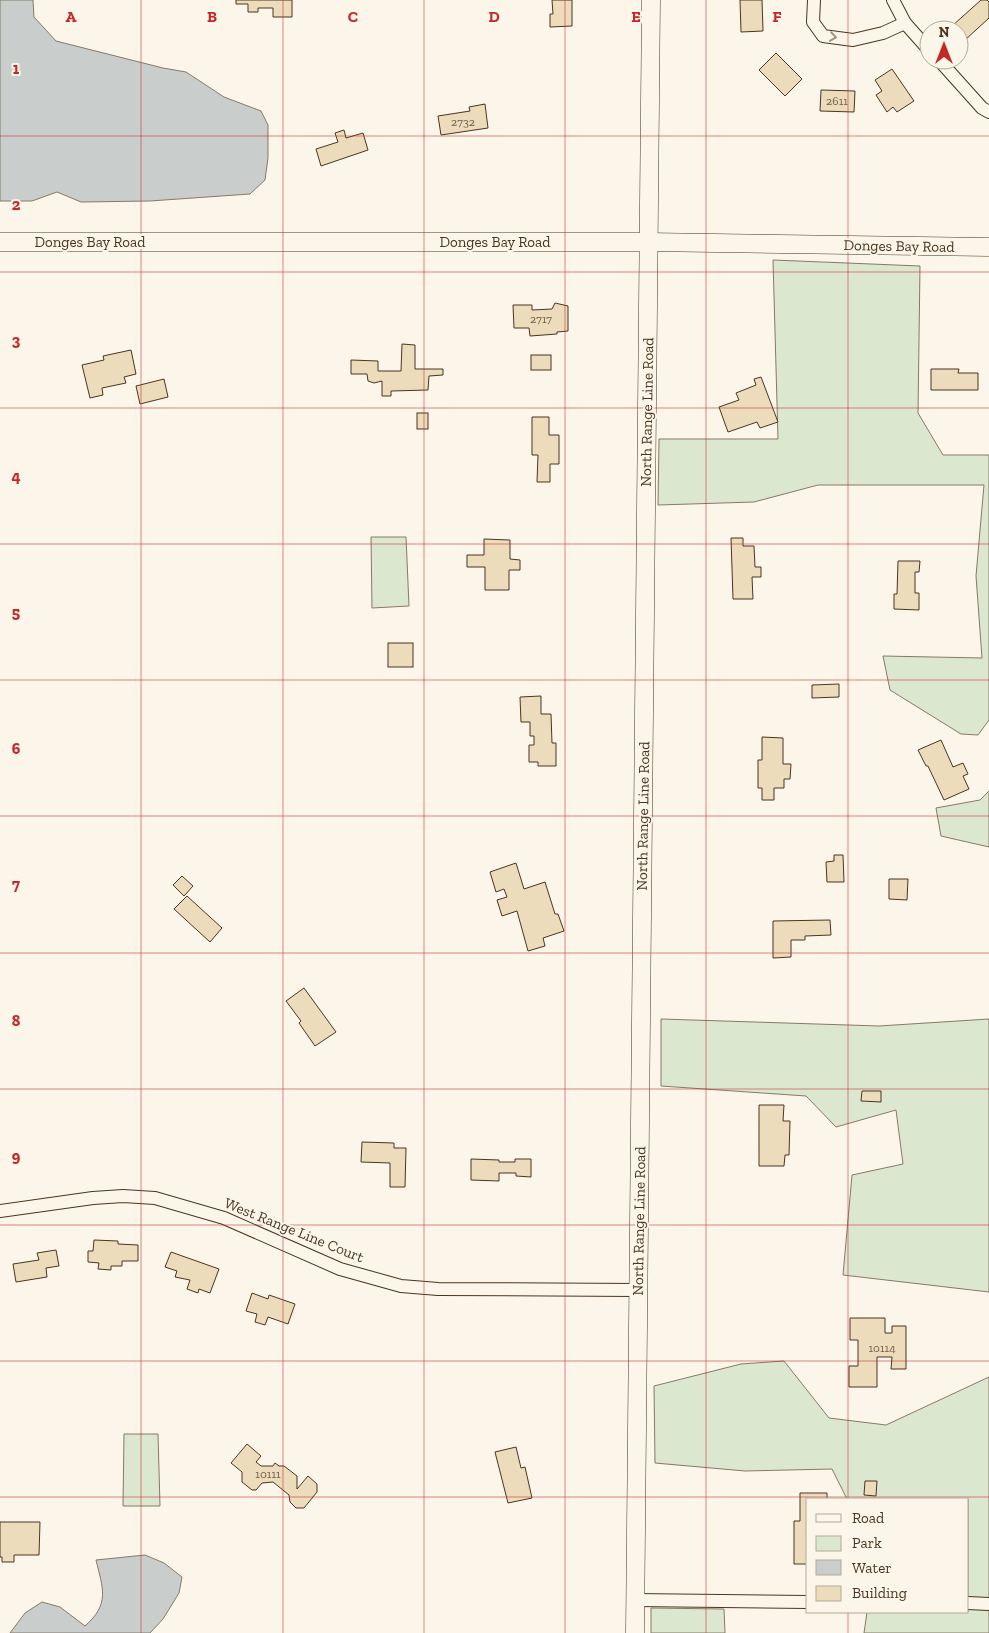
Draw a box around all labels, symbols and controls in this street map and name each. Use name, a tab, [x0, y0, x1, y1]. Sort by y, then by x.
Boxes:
text: A	[66, 7, 77, 26]
text: B	[207, 7, 217, 26]
text: C	[348, 7, 358, 26]
text: D	[488, 7, 500, 26]
text: E	[631, 7, 641, 26]
text: F	[772, 7, 782, 26]
north arrow	[919, 20, 969, 70]
text: N	[939, 24, 950, 41]
one-way arrow	[829, 31, 837, 42]
text: 1	[13, 59, 20, 78]
house number: 2611	[826, 94, 848, 108]
house number: 2732	[451, 115, 475, 129]
text: 2	[12, 195, 21, 214]
street label: Donges Bay Road	[34, 233, 146, 251]
street label: Donges Bay Road	[439, 233, 551, 251]
street label: Donges Bay Road	[843, 236, 955, 256]
house number: 2717	[530, 312, 552, 326]
text: 3	[12, 331, 21, 350]
street label: North Range Line Road	[637, 336, 657, 487]
text: 4	[11, 467, 21, 486]
text: 5	[12, 603, 20, 622]
text: 6	[12, 739, 21, 758]
street label: North Range Line Road	[633, 740, 653, 891]
text: 7	[12, 875, 20, 894]
text: 8	[12, 1011, 21, 1030]
street label: North Range Line Road	[629, 1145, 649, 1296]
text: 9	[12, 1147, 21, 1166]
street label: West Range Line Court	[222, 1194, 367, 1266]
house number: 10114	[868, 1341, 896, 1355]
house number: 10111	[255, 1467, 281, 1481]
legend	[806, 1498, 969, 1613]
text: Road	[852, 1509, 885, 1527]
text: Park	[852, 1534, 882, 1552]
text: Water	[852, 1559, 892, 1577]
text: Building	[852, 1584, 907, 1602]

